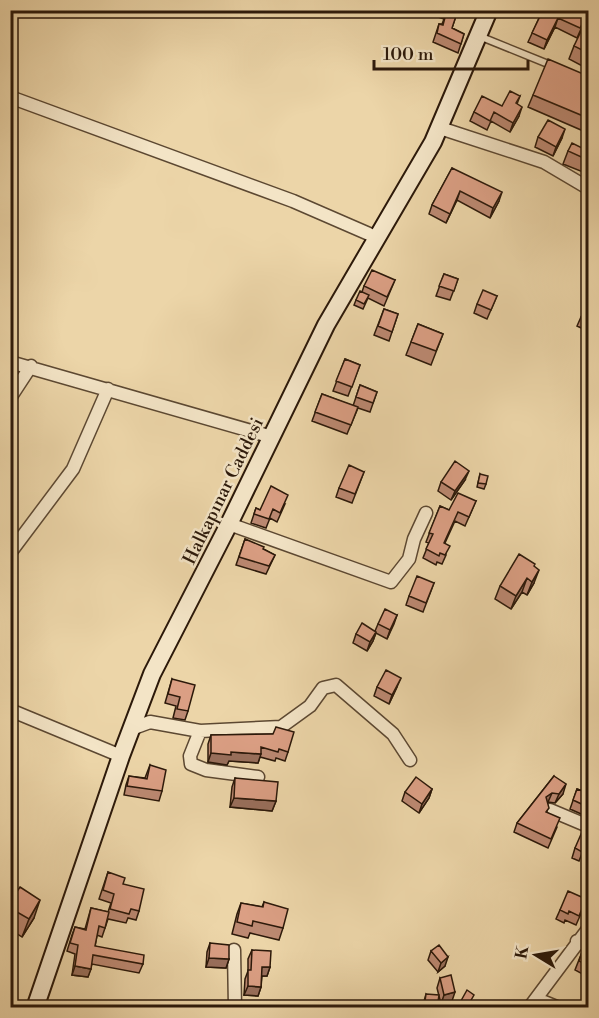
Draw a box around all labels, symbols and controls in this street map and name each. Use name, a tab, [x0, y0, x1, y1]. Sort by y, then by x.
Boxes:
scale bar	[374, 33, 528, 71]
text: 100 m	[383, 43, 434, 66]
street label: Halkapınar Caddesi	[178, 414, 269, 568]
north arrow	[506, 925, 566, 985]
text: K	[511, 943, 534, 961]

